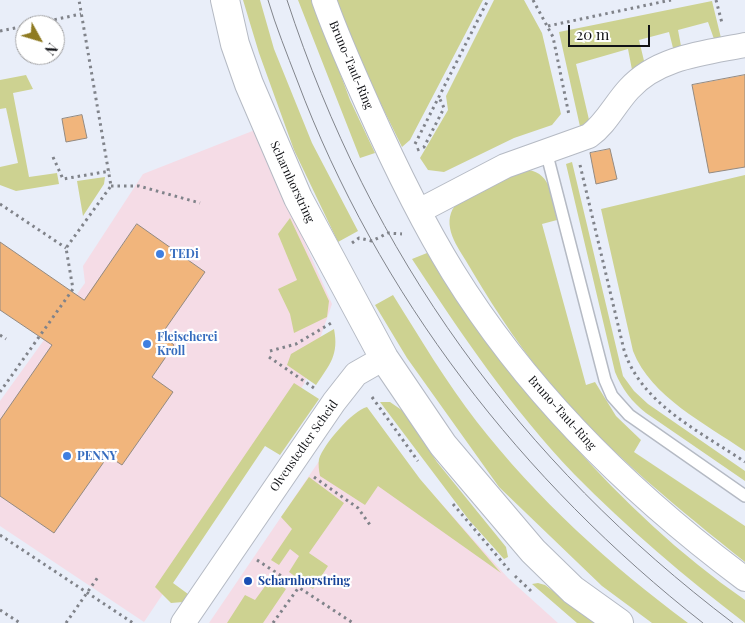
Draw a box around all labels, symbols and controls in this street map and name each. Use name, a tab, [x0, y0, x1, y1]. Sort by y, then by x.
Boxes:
north arrow	[15, 15, 65, 65]
scale bar	[570, 15, 652, 47]
street label: Bruno-Taut-Ring	[326, 19, 376, 111]
text: 20 m	[576, 24, 609, 44]
text: N	[41, 39, 62, 59]
street label: Scharnhorstring	[267, 139, 317, 225]
place label: TEDi	[170, 247, 199, 261]
marker: TEDi	[154, 248, 166, 260]
place label: Fleischerei Kroll	[157, 330, 217, 358]
marker: Fleischerei Kroll	[141, 338, 153, 350]
street label: Bruno-Taut-Ring	[525, 373, 599, 453]
street label: Olvenstedter Scheid	[267, 397, 341, 495]
place label: PENNY	[77, 449, 117, 463]
marker: PENNY	[61, 450, 73, 462]
place label: Scharnhorstring	[258, 574, 350, 588]
marker: Scharnhorstring	[242, 575, 254, 587]

